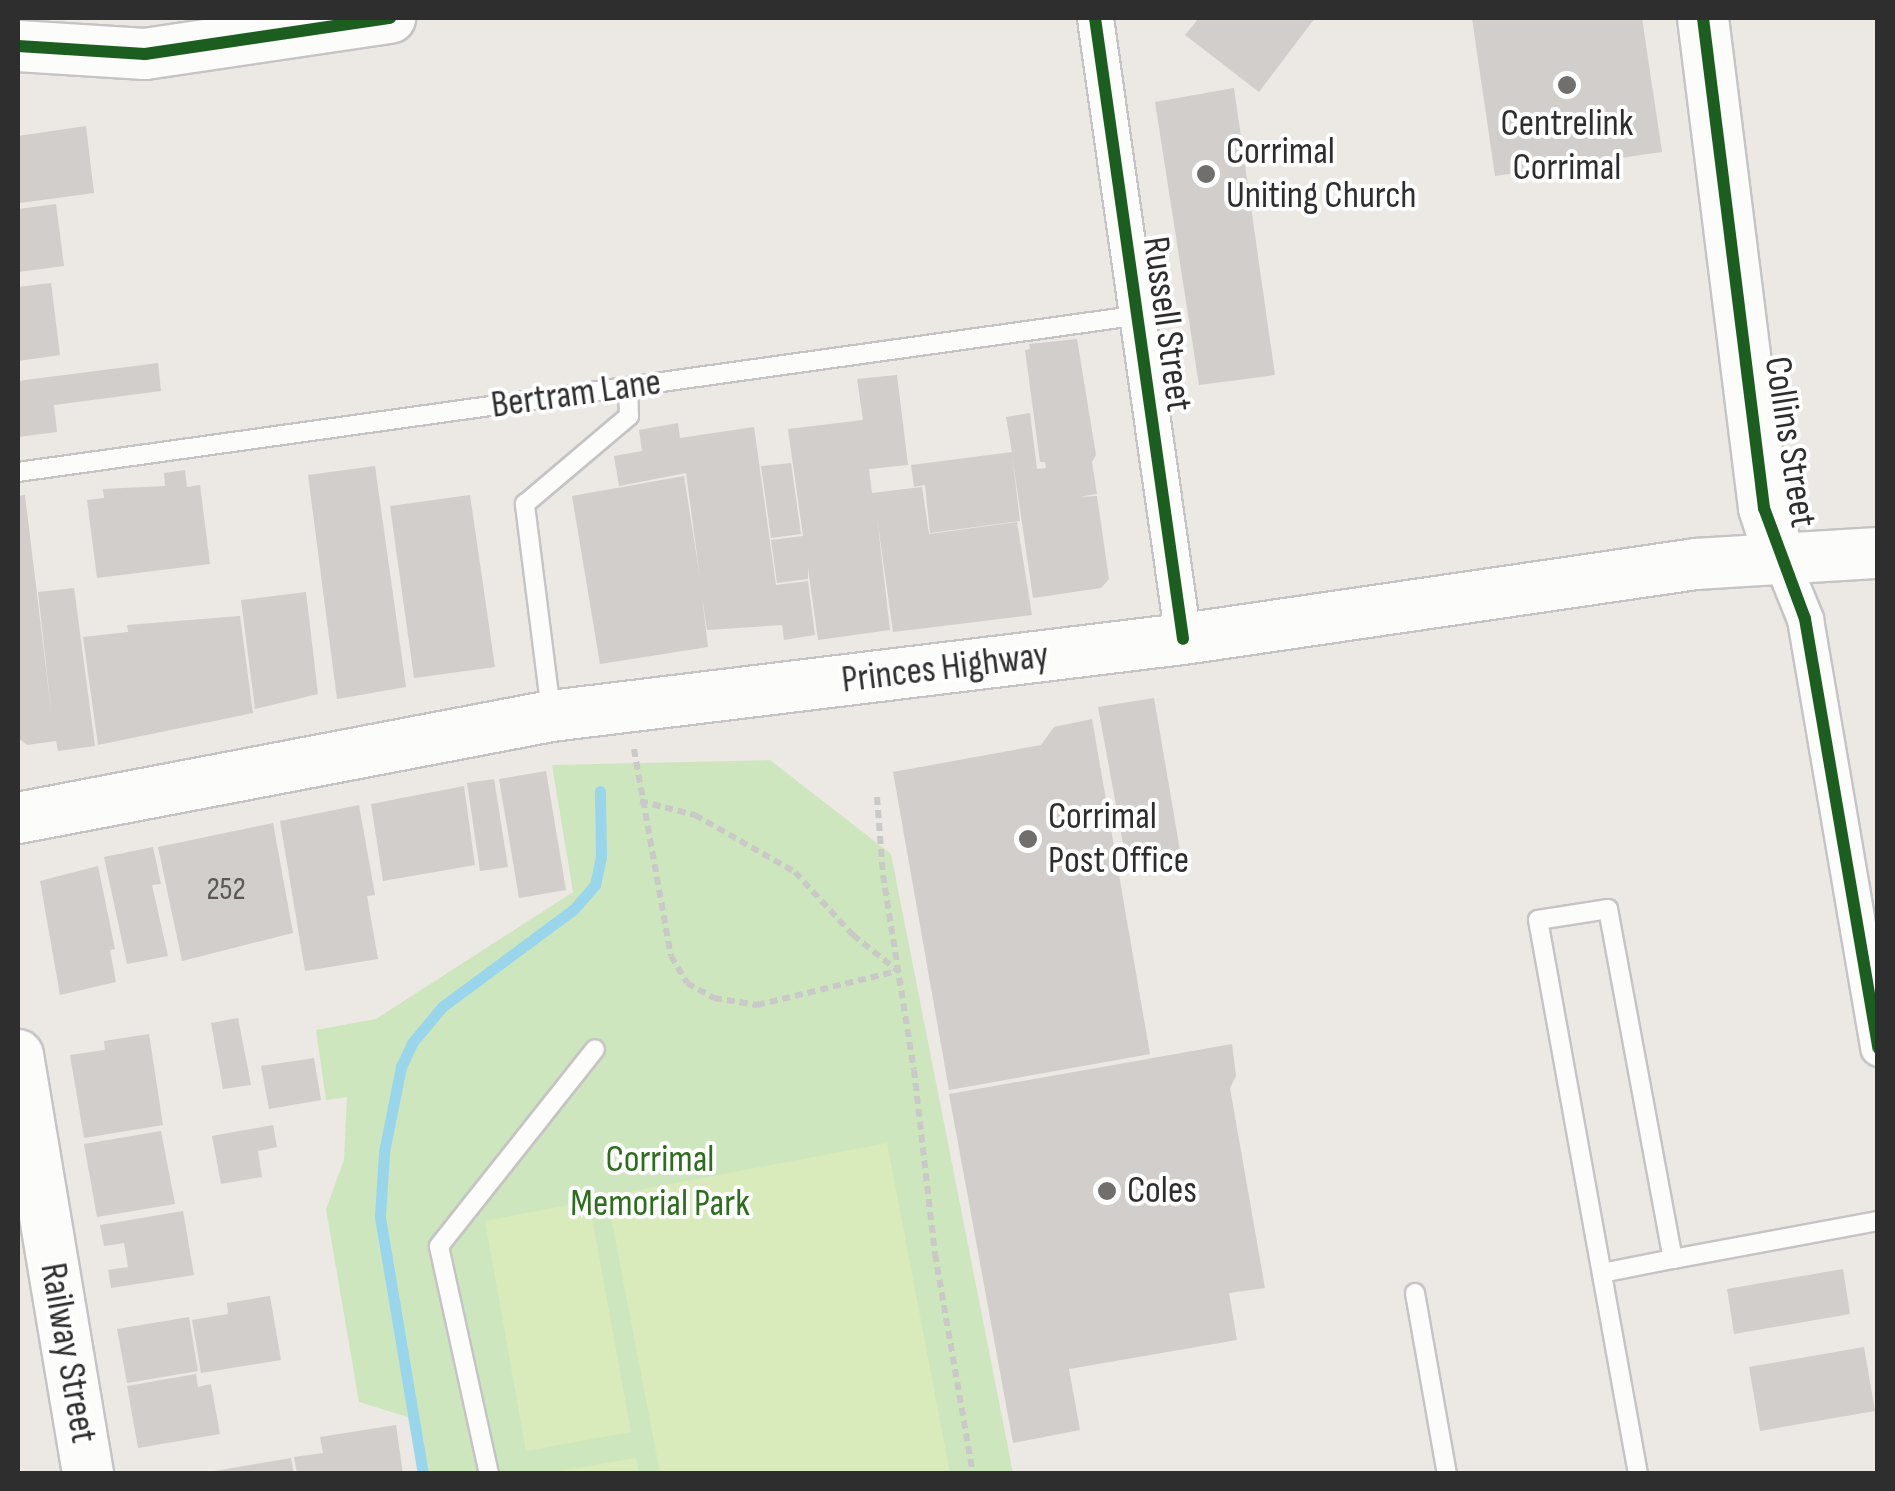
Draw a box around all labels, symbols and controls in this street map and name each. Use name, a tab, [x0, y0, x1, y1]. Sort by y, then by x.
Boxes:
marker: Centrelink Corrimal	[1556, 74, 1578, 96]
place label: Centrelink Corrimal	[1501, 101, 1633, 190]
place label: Corrimal Uniting Church	[1226, 129, 1417, 218]
marker: Corrimal Uniting Church	[1195, 163, 1217, 185]
street label: Russell Street	[1132, 234, 1202, 414]
street label: Collins Street	[1754, 353, 1826, 531]
street label: Bertram Lane	[488, 360, 664, 428]
street label: Princes Highway	[839, 633, 1051, 703]
place label: Corrimal Post Office	[1048, 794, 1189, 884]
marker: Corrimal Post Office	[1017, 828, 1039, 850]
house number: 252	[206, 871, 246, 909]
park label: Corrimal Memorial Park	[570, 1137, 750, 1226]
place label: Coles	[1127, 1168, 1197, 1214]
marker: Coles	[1096, 1180, 1118, 1202]
street label: Railway Street	[30, 1259, 106, 1447]

